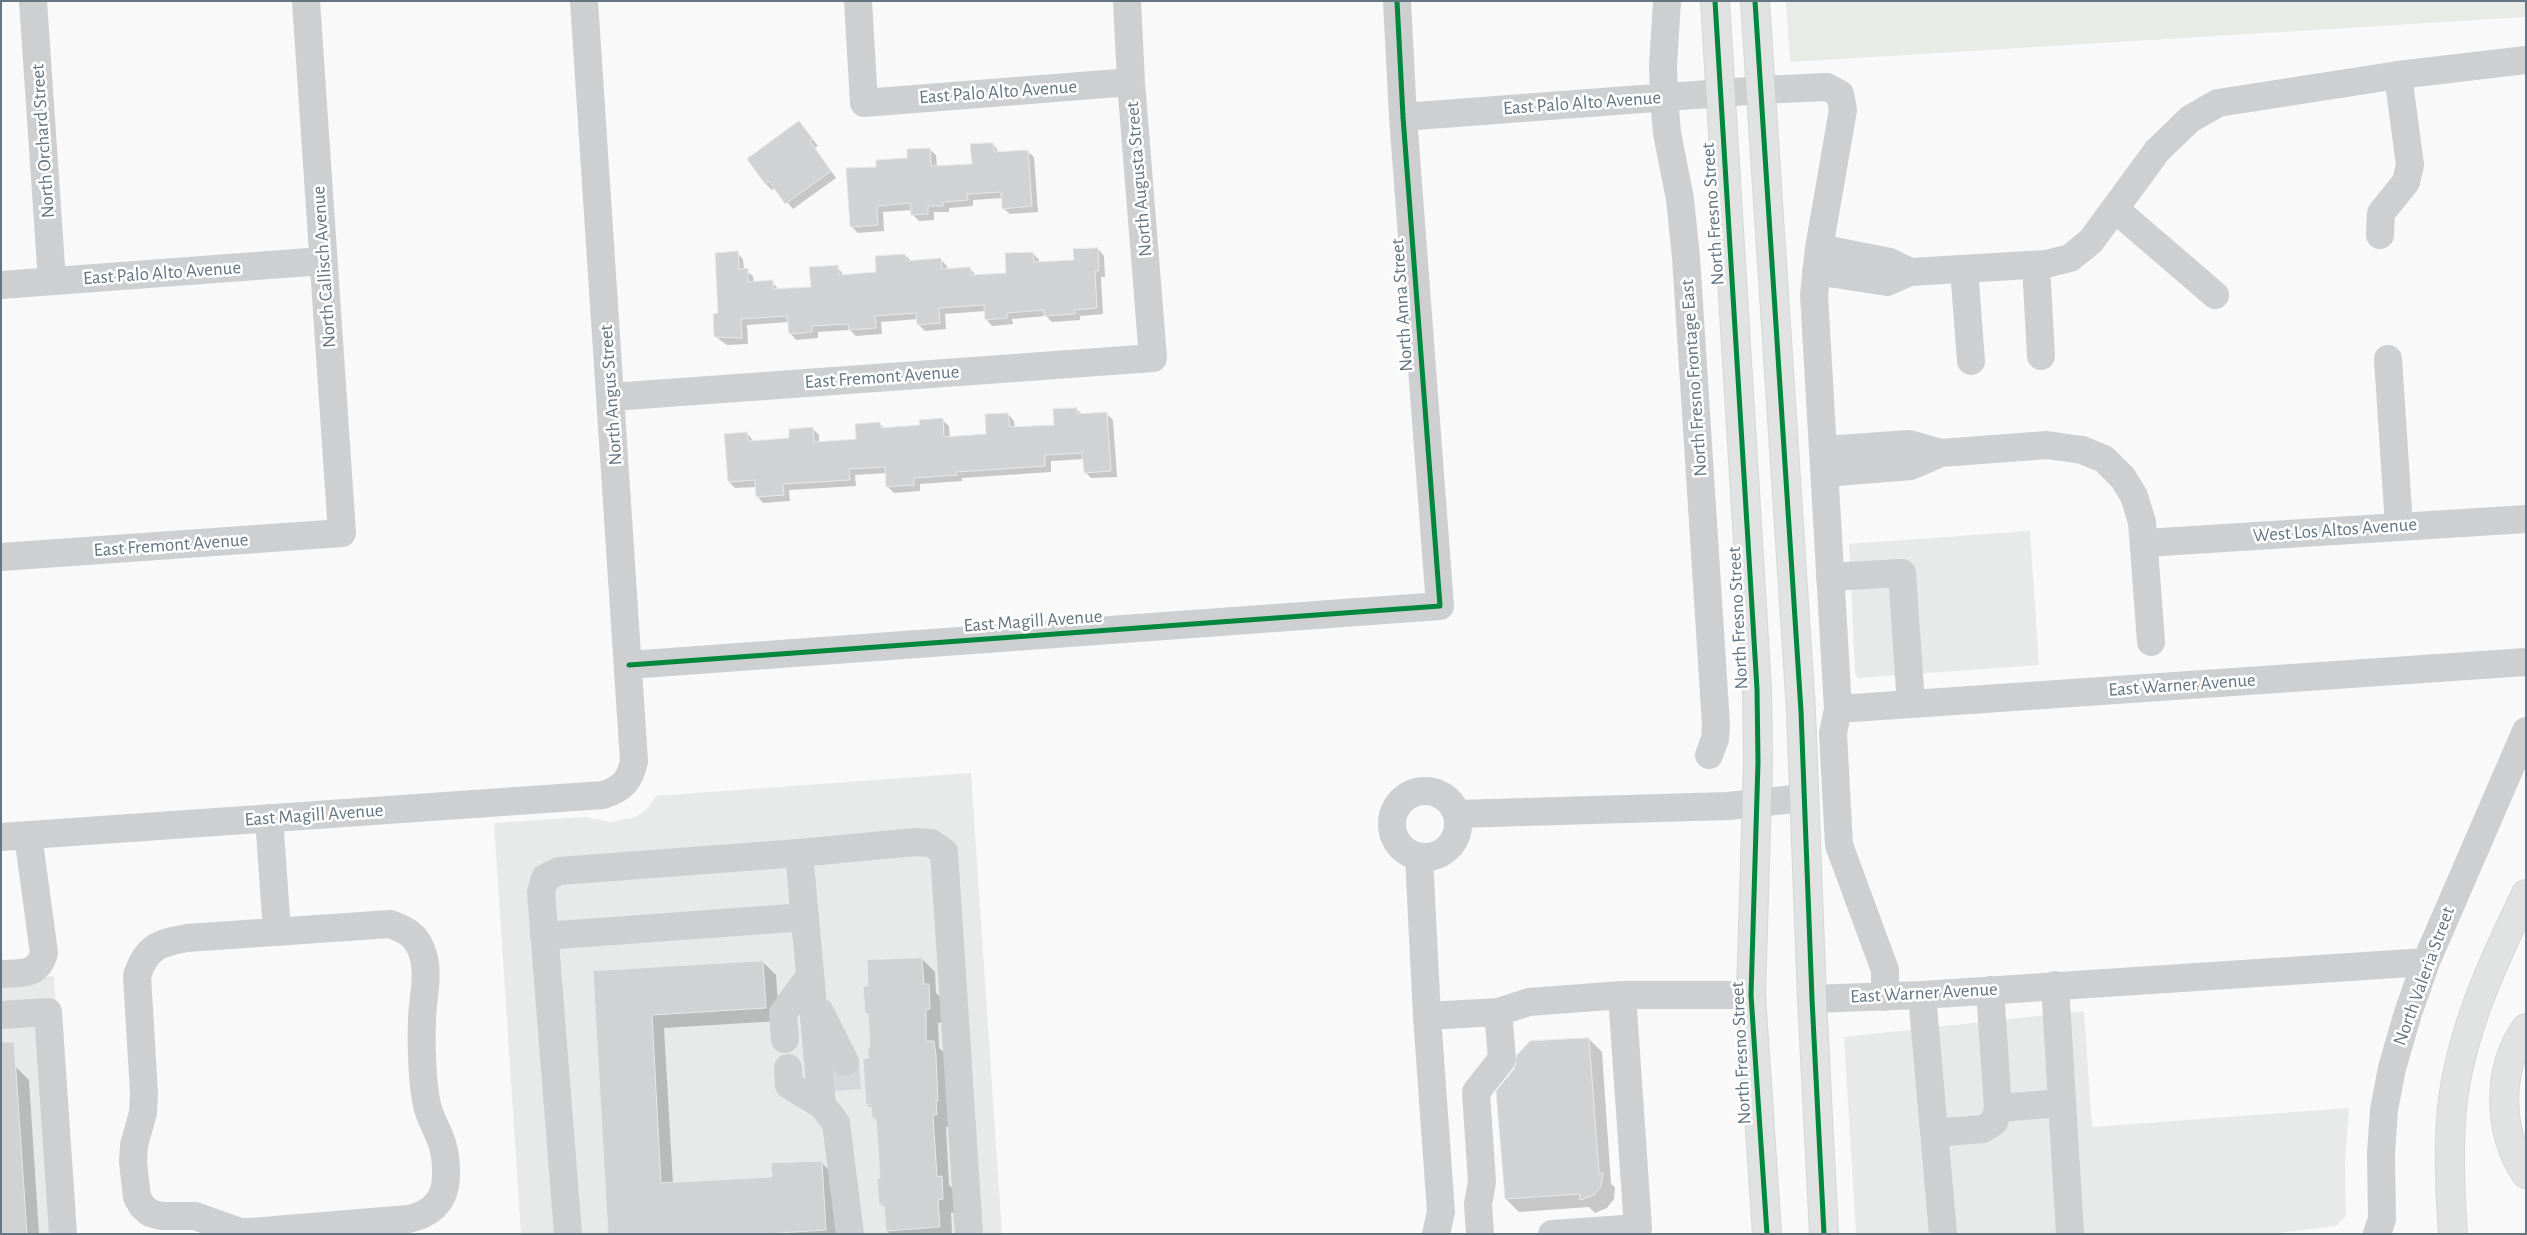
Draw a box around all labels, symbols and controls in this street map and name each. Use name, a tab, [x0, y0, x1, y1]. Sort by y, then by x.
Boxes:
street label: North Orchard Street	[26, 63, 60, 219]
street label: East Palo Alto Avenue	[918, 75, 1078, 109]
street label: East Palo Alto Avenue	[1502, 86, 1662, 120]
street label: North Augusta Street	[1121, 100, 1157, 258]
street label: North Fresno Street	[1697, 142, 1729, 286]
street label: North Callisch Avenue	[307, 185, 341, 349]
street label: North Anna Street	[1386, 237, 1418, 373]
street label: East Palo Alto Avenue	[82, 256, 242, 290]
street label: North Fresno Frontage East	[1676, 278, 1712, 478]
street label: North Angus Street	[595, 324, 627, 466]
street label: East Fremont Avenue	[804, 360, 960, 394]
street label: West Los Altos Avenue	[2252, 513, 2418, 547]
street label: East Fremont Avenue	[93, 528, 249, 562]
street label: North Fresno Street	[1723, 546, 1753, 690]
street label: East Magill Avenue	[963, 605, 1103, 637]
street label: East Warner Avenue	[2108, 668, 2256, 702]
street label: East Magill Avenue	[244, 799, 384, 831]
street label: North Valeria Street	[2388, 903, 2460, 1049]
street label: East Warner Avenue	[1850, 978, 1998, 1008]
street label: North Fresno Street	[1726, 981, 1756, 1125]

